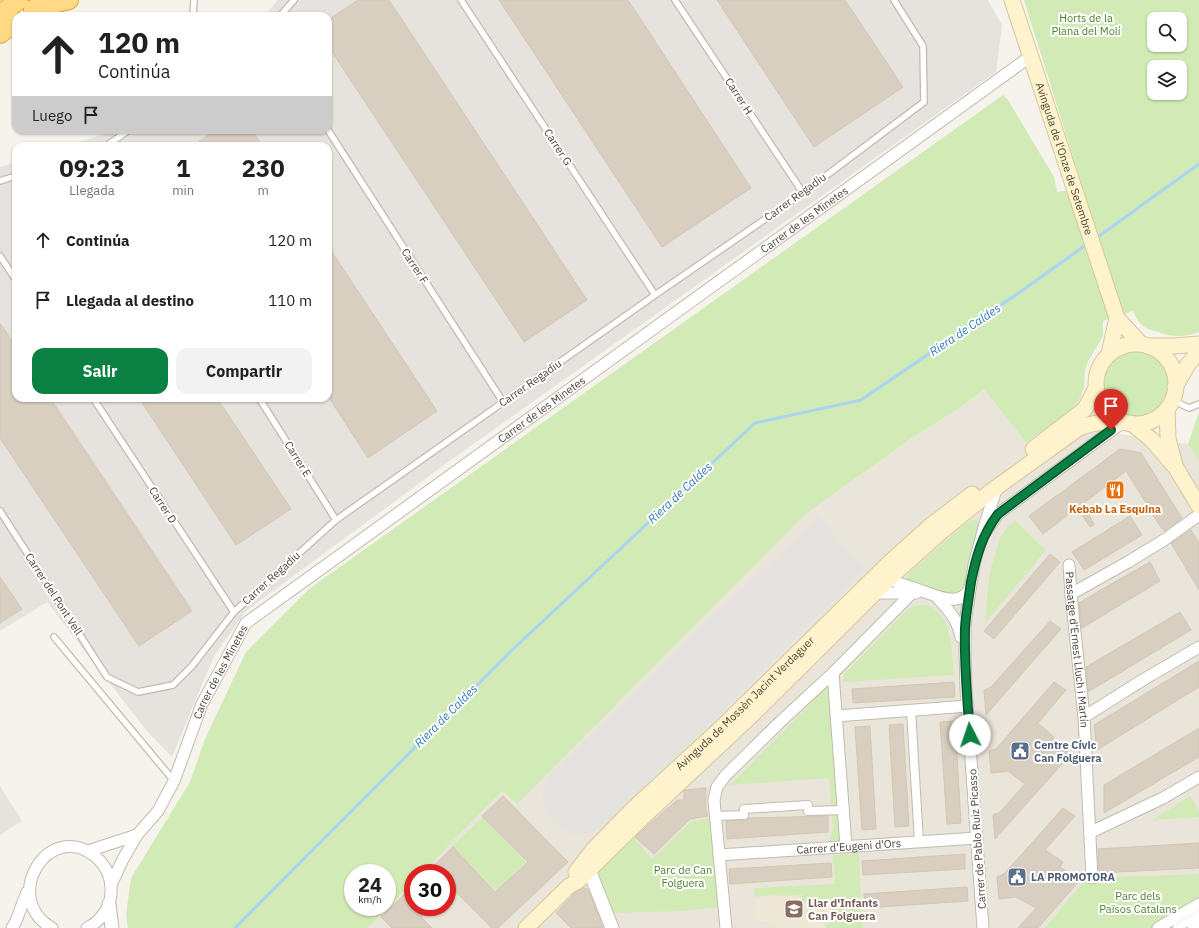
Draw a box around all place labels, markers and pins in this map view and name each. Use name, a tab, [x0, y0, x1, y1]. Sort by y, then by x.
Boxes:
pin	[1094, 389, 1128, 430]
restaurant icon: Kebab La Esquina	[1104, 479, 1126, 501]
place label: Kebab La Esquina	[1069, 502, 1161, 516]
place label: Centre Cívic Can Folguera	[1034, 738, 1102, 765]
public building icon: Centre Cívic Can Folguera	[1009, 740, 1031, 762]
public building icon: LA PROMOTORA	[1006, 866, 1028, 888]
place label: LA PROMOTORA	[1031, 870, 1116, 884]
place label: Llar d'Infants Can Folguera	[808, 896, 878, 923]
school or university icon: Llar d'Infants Can Folguera	[783, 898, 805, 920]

